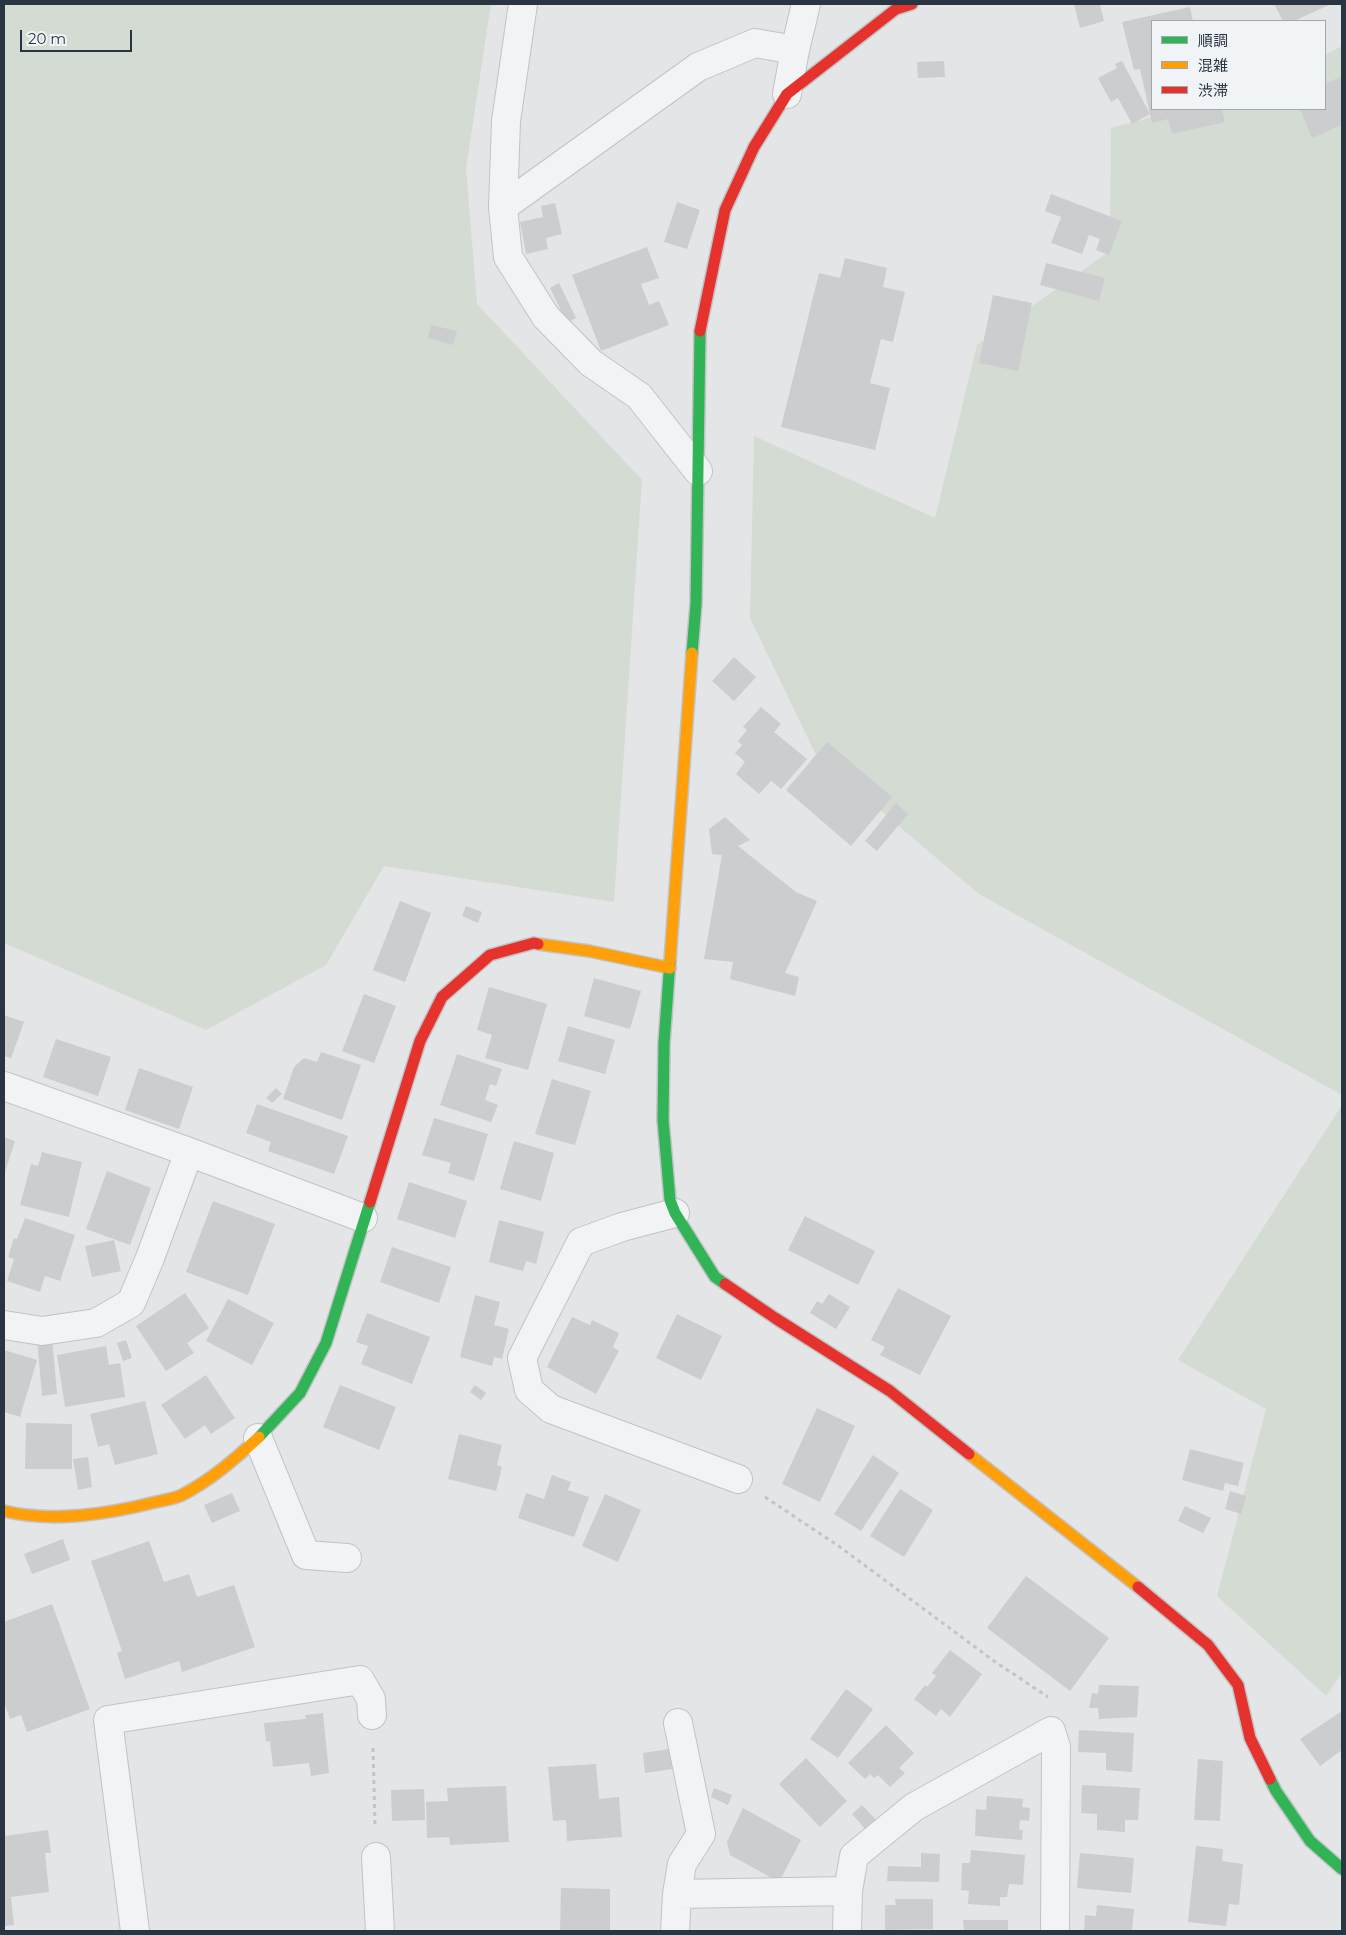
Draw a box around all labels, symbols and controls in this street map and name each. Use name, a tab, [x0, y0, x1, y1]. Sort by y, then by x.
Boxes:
scale bar	[22, 20, 135, 52]
legend	[1151, 20, 1326, 110]
text: 20 m	[28, 29, 66, 48]
text: 順調	[1198, 31, 1228, 50]
text: 混雑	[1198, 56, 1228, 75]
text: 渋滞	[1198, 81, 1228, 100]

